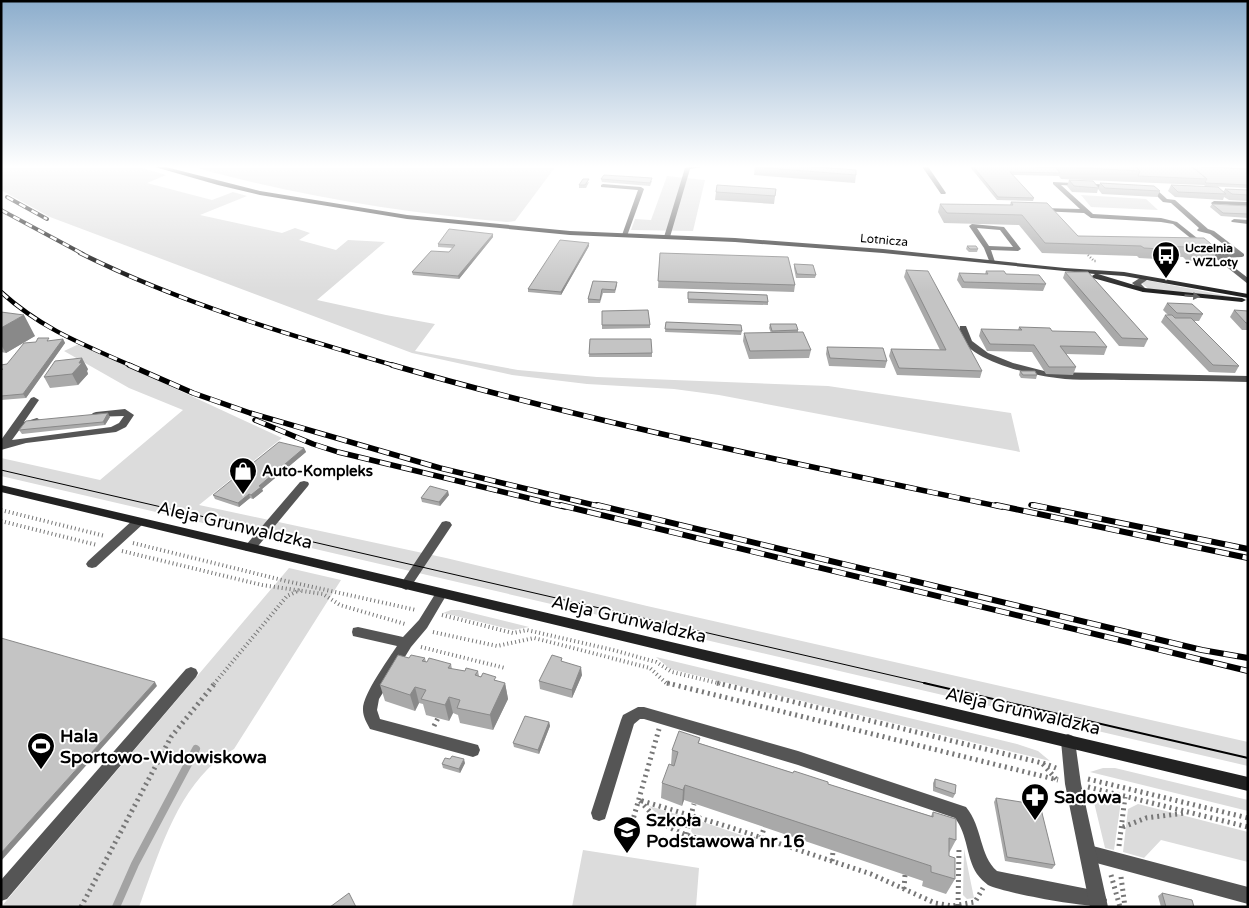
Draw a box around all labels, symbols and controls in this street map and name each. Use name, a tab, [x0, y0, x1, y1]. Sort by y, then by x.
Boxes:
street label: Lotnicza	[859, 231, 909, 249]
bus stop icon: Uczelnia - WZLoty	[1151, 240, 1181, 279]
place label: Uczelnia - WZLoty	[1185, 241, 1238, 270]
one-way arrow	[1184, 292, 1200, 300]
shop icon: Auto-Kompleks	[228, 456, 258, 495]
place label: Auto-Kompleks	[262, 462, 373, 481]
street label: Aleja Grunwaldzka	[155, 496, 315, 554]
street label: Aleja Grunwaldzka	[549, 590, 709, 648]
street label: Aleja Grunwaldzka	[943, 682, 1103, 740]
place label: Hala Sportowo-Widowiskowa	[60, 725, 267, 768]
sports icon: Hala Sportowo-Widowiskowa	[26, 731, 56, 770]
pharmacy icon: Sadowa	[1020, 782, 1050, 821]
place label: Sadowa	[1054, 786, 1122, 808]
place label: Szkoła Podstawowa nr 16	[646, 809, 805, 852]
school or university icon: Szkoła Podstawowa nr 16	[612, 815, 642, 854]

